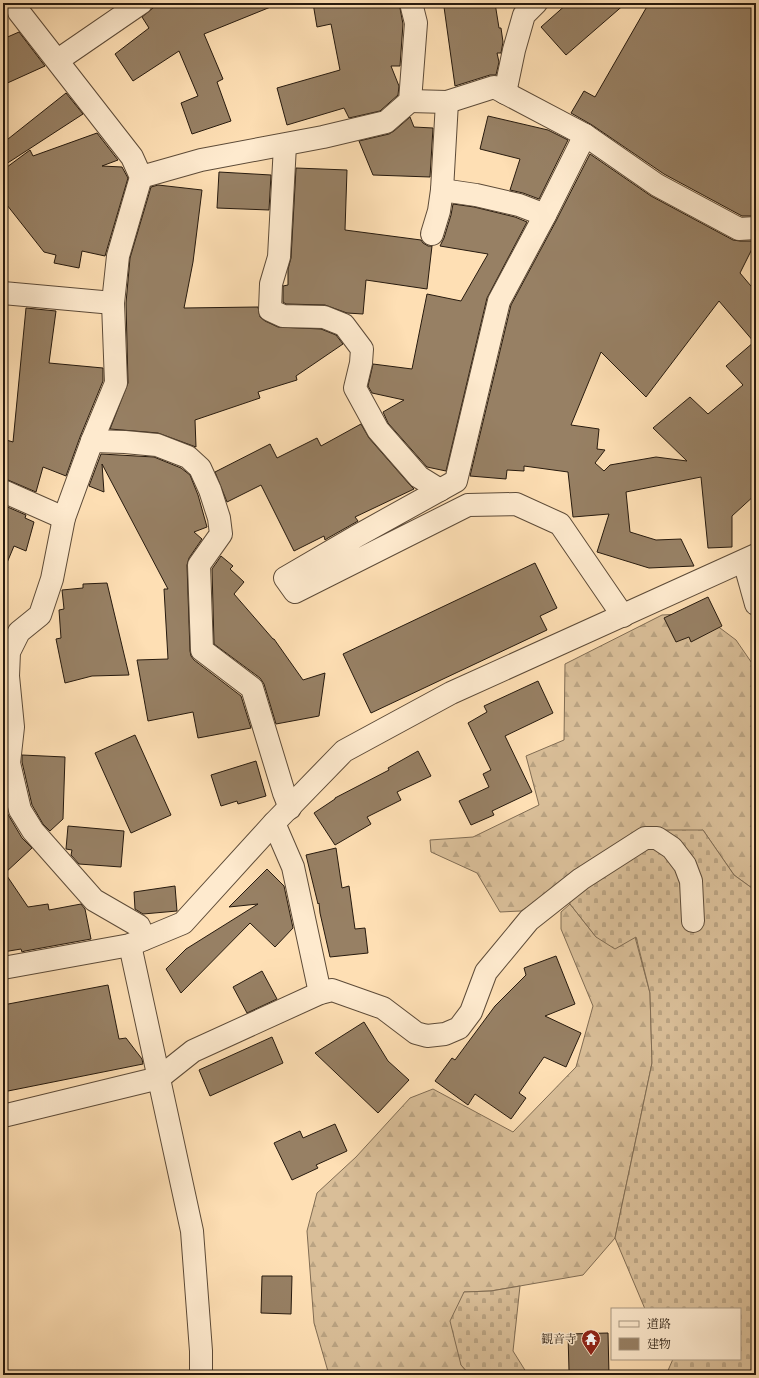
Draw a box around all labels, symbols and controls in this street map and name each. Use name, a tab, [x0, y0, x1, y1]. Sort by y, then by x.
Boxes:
legend	[611, 1308, 741, 1360]
text: 道路	[647, 1316, 671, 1332]
temple icon: 観音寺	[580, 1328, 602, 1356]
place label: 観音寺	[541, 1331, 577, 1347]
text: 建物	[647, 1336, 671, 1352]

